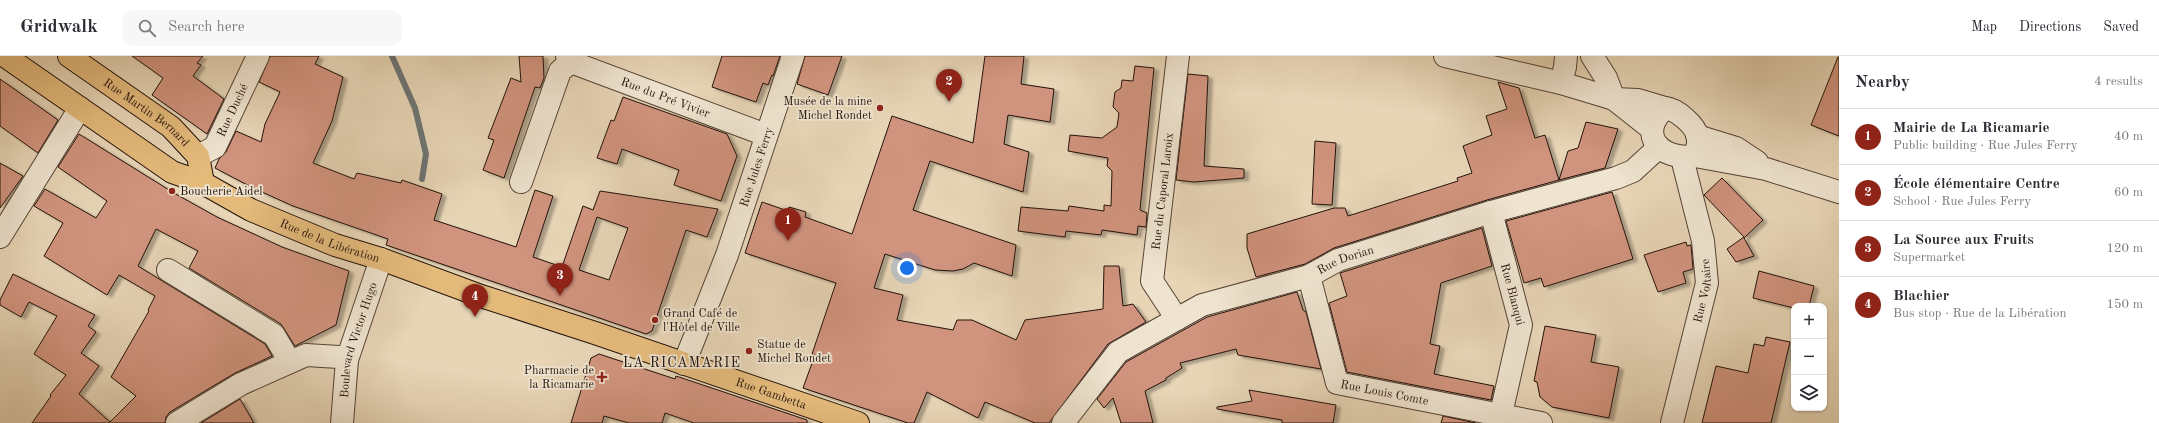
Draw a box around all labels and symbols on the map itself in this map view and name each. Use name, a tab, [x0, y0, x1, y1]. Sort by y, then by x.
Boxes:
pin: 2	[936, 69, 962, 102]
street label: Rue du Pré Vivier	[619, 76, 711, 120]
street label: Rue Martin Bernard	[101, 77, 191, 149]
street label: Rue Duché	[216, 82, 251, 139]
place label: Musée de la mine Michel Rondet	[783, 96, 872, 122]
marker: Musée de la mine Michel Rondet	[875, 103, 885, 113]
street label: Rue Jules Ferry	[738, 125, 776, 209]
street label: Rue du Caporal Laroix	[1151, 132, 1176, 250]
marker: Boucherie Aidel	[167, 186, 177, 196]
place label: Boucherie Aidel	[180, 186, 262, 198]
pin: 1	[775, 208, 801, 241]
street label: Rue de la Libération	[278, 218, 381, 265]
street label: Rue Dorian	[1315, 244, 1376, 277]
your location	[897, 258, 917, 278]
street label: Rue Voltaire	[1692, 258, 1714, 324]
street label: Rue Blanqui	[1498, 262, 1526, 327]
pin: 3	[547, 263, 573, 296]
street label: Boulevard Victor Hugo	[339, 281, 380, 399]
pin: 4	[462, 284, 488, 317]
place label: Grand Café de l'Hôtel de Ville	[663, 308, 740, 334]
marker: Grand Café de l'Hôtel de Ville	[650, 315, 660, 325]
place label: Statue de Michel Rondet	[757, 339, 831, 365]
marker: Statue de Michel Rondet	[744, 346, 754, 356]
district label: LA RICAMARIE	[623, 356, 741, 370]
place label: Pharmacie de la Ricamarie	[524, 365, 594, 391]
marker: Pharmacie de la Ricamarie	[597, 372, 607, 382]
street label: Rue Gambetta	[734, 377, 808, 412]
street label: Rue Louis Comte	[1339, 379, 1430, 408]

